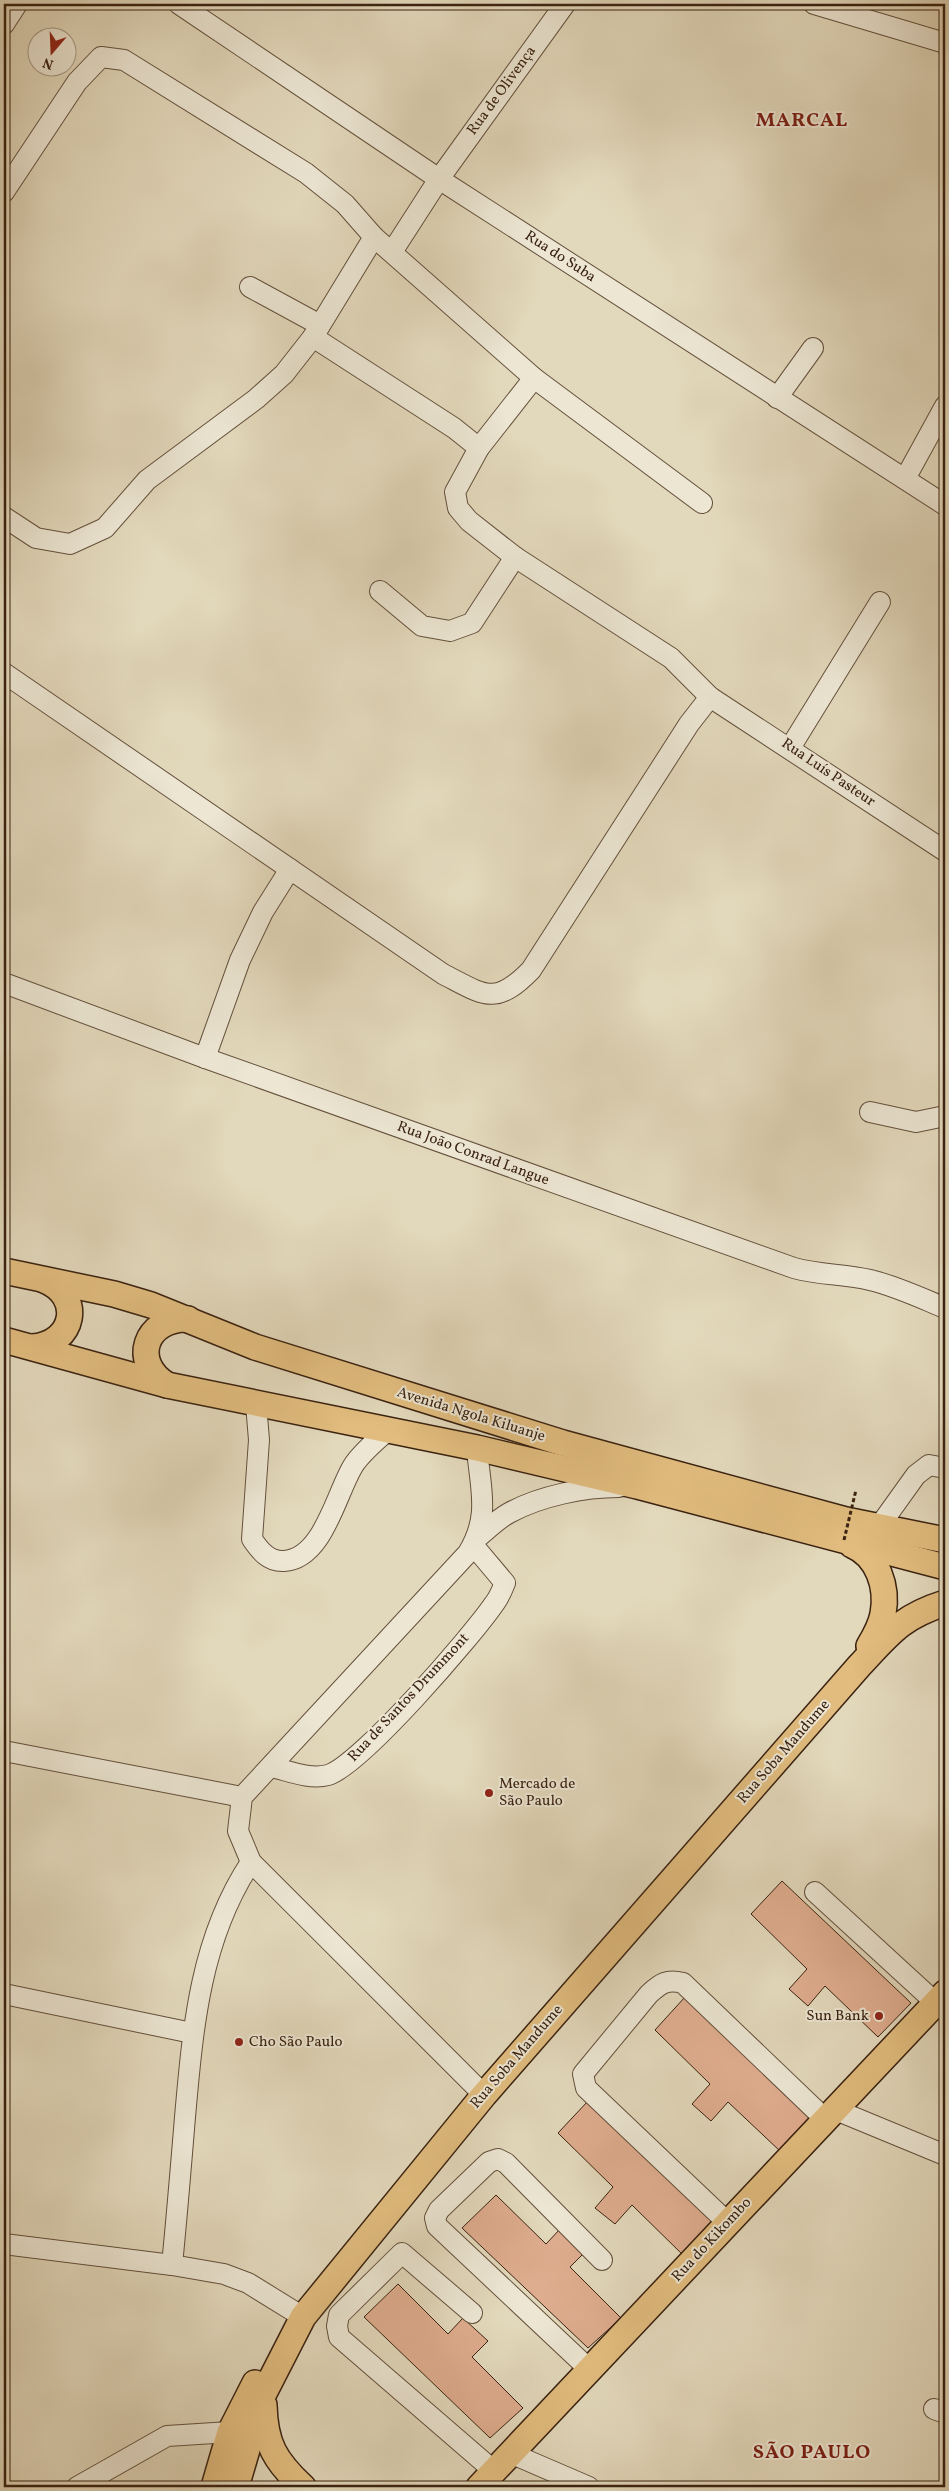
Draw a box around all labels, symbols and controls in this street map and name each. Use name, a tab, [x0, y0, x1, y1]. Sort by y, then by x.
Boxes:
north arrow	[28, 28, 78, 78]
street label: Rua de Olivença	[462, 42, 542, 140]
text: N	[40, 52, 56, 74]
district label: MARCAL	[756, 107, 848, 135]
street label: Rua do Suba	[520, 226, 600, 288]
street label: Rua Luís Pasteur	[777, 734, 879, 812]
street label: Rua João Conrad Langue	[394, 1117, 552, 1191]
street label: Avenida Ngola Kiluanje	[394, 1382, 548, 1448]
street label: Rua de Santos Drummont	[344, 1629, 474, 1767]
street label: Rua Soba Mandume	[733, 1695, 835, 1809]
place label: Mercado de São Paulo	[499, 1774, 575, 1812]
marker: Mercado de São Paulo	[483, 1787, 495, 1799]
street label: Rua Soba Mandume	[466, 2000, 568, 2114]
place label: Sun Bank	[806, 2006, 869, 2027]
marker: Sun Bank	[873, 2010, 885, 2022]
place label: Cho São Paulo	[249, 2032, 343, 2053]
marker: Cho São Paulo	[233, 2036, 245, 2048]
street label: Rua do Kikombo	[667, 2193, 757, 2287]
district label: SÃO PAULO	[753, 2439, 871, 2467]

